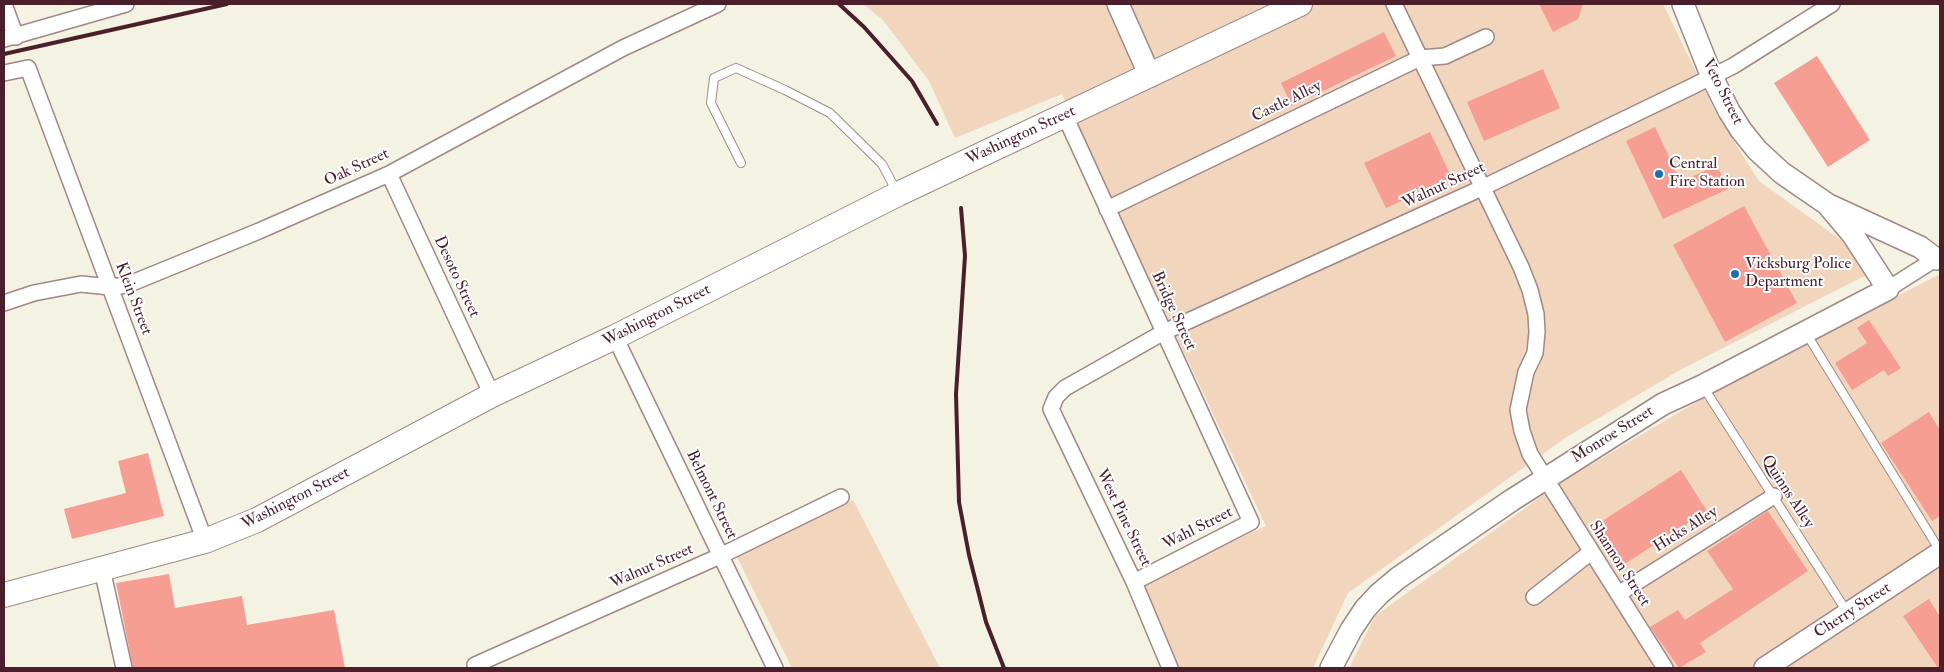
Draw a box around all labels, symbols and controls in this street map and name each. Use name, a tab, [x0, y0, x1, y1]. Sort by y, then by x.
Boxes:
street label: Veto Street	[1697, 56, 1747, 128]
street label: Castle Alley	[1249, 77, 1325, 127]
street label: Washington Street	[963, 102, 1079, 170]
street label: Oak Street	[322, 145, 392, 191]
place label: Central Fire Station	[1669, 155, 1745, 193]
street label: Walnut Street	[1400, 158, 1488, 214]
marker: Central Fire Station	[1653, 168, 1665, 180]
street label: Desoto Street	[429, 233, 483, 321]
place label: Vicksburg Police Department	[1745, 255, 1851, 293]
street label: Klein Street	[110, 260, 156, 338]
street label: Bridge Street	[1146, 268, 1200, 354]
marker: Vicksburg Police Department	[1729, 268, 1741, 280]
street label: Washington Street	[600, 281, 714, 351]
street label: Monroe Street	[1568, 402, 1658, 468]
street label: Belmont Street	[681, 447, 741, 543]
street label: Quinns Alley	[1756, 452, 1818, 532]
street label: Washington Street	[239, 464, 353, 534]
street label: West Pine Street	[1091, 466, 1155, 570]
street label: Wahl Street	[1160, 503, 1236, 555]
street label: Hicks Alley	[1650, 503, 1722, 557]
street label: Shannon Street	[1584, 518, 1654, 610]
street label: Walnut Street	[607, 540, 697, 594]
street label: Cherry Street	[1811, 579, 1895, 643]

